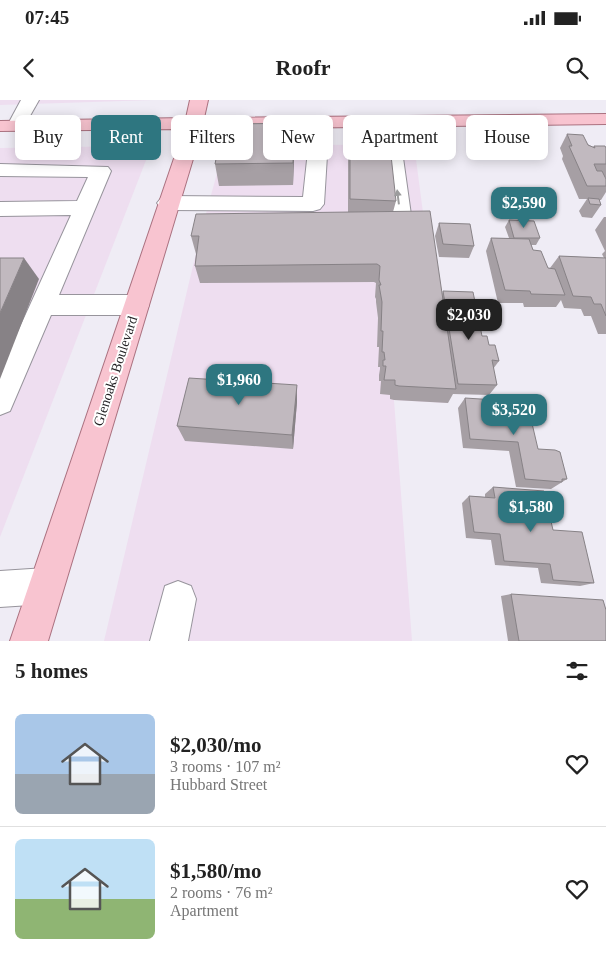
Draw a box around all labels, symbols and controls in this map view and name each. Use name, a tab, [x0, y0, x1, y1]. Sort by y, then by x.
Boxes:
text: 07:45	[25, 7, 69, 28]
icon: back	[15, 54, 43, 82]
icon: search	[563, 54, 591, 82]
text: Roofr	[276, 55, 330, 80]
chip: Buy	[15, 115, 81, 160]
chip: Rent	[91, 115, 161, 160]
chip: Filters	[171, 115, 253, 160]
chip: New	[263, 115, 333, 160]
chip: Apartment	[343, 115, 456, 160]
chip: House	[466, 115, 548, 160]
pin: $2,590	[483, 186, 565, 229]
one-way arrow	[394, 189, 402, 205]
text: $2,590	[502, 194, 546, 211]
pin: $2,030	[428, 298, 510, 341]
text: $2,030	[447, 306, 491, 323]
street label: Glenoaks Boulevard	[91, 314, 140, 428]
pin: $1,960	[198, 364, 280, 406]
text: $1,960	[217, 371, 261, 388]
pin: $3,520	[473, 394, 555, 436]
text: $3,520	[492, 401, 536, 418]
pin: $1,580	[490, 490, 572, 533]
text: $1,580	[509, 498, 553, 515]
icon: filters	[563, 657, 591, 685]
text: 5 homes	[15, 659, 88, 683]
text: $2,030/mo	[170, 733, 262, 757]
icon: home	[55, 734, 115, 794]
icon: heart	[563, 750, 591, 778]
text: 3 rooms · 107 m²	[170, 758, 281, 775]
text: Hubbard Street	[170, 776, 267, 793]
icon: home	[55, 859, 115, 919]
text: $1,580/mo	[170, 859, 262, 883]
icon: heart	[563, 875, 591, 903]
text: 2 rooms · 76 m²	[170, 884, 273, 901]
text: Apartment	[170, 902, 238, 919]

